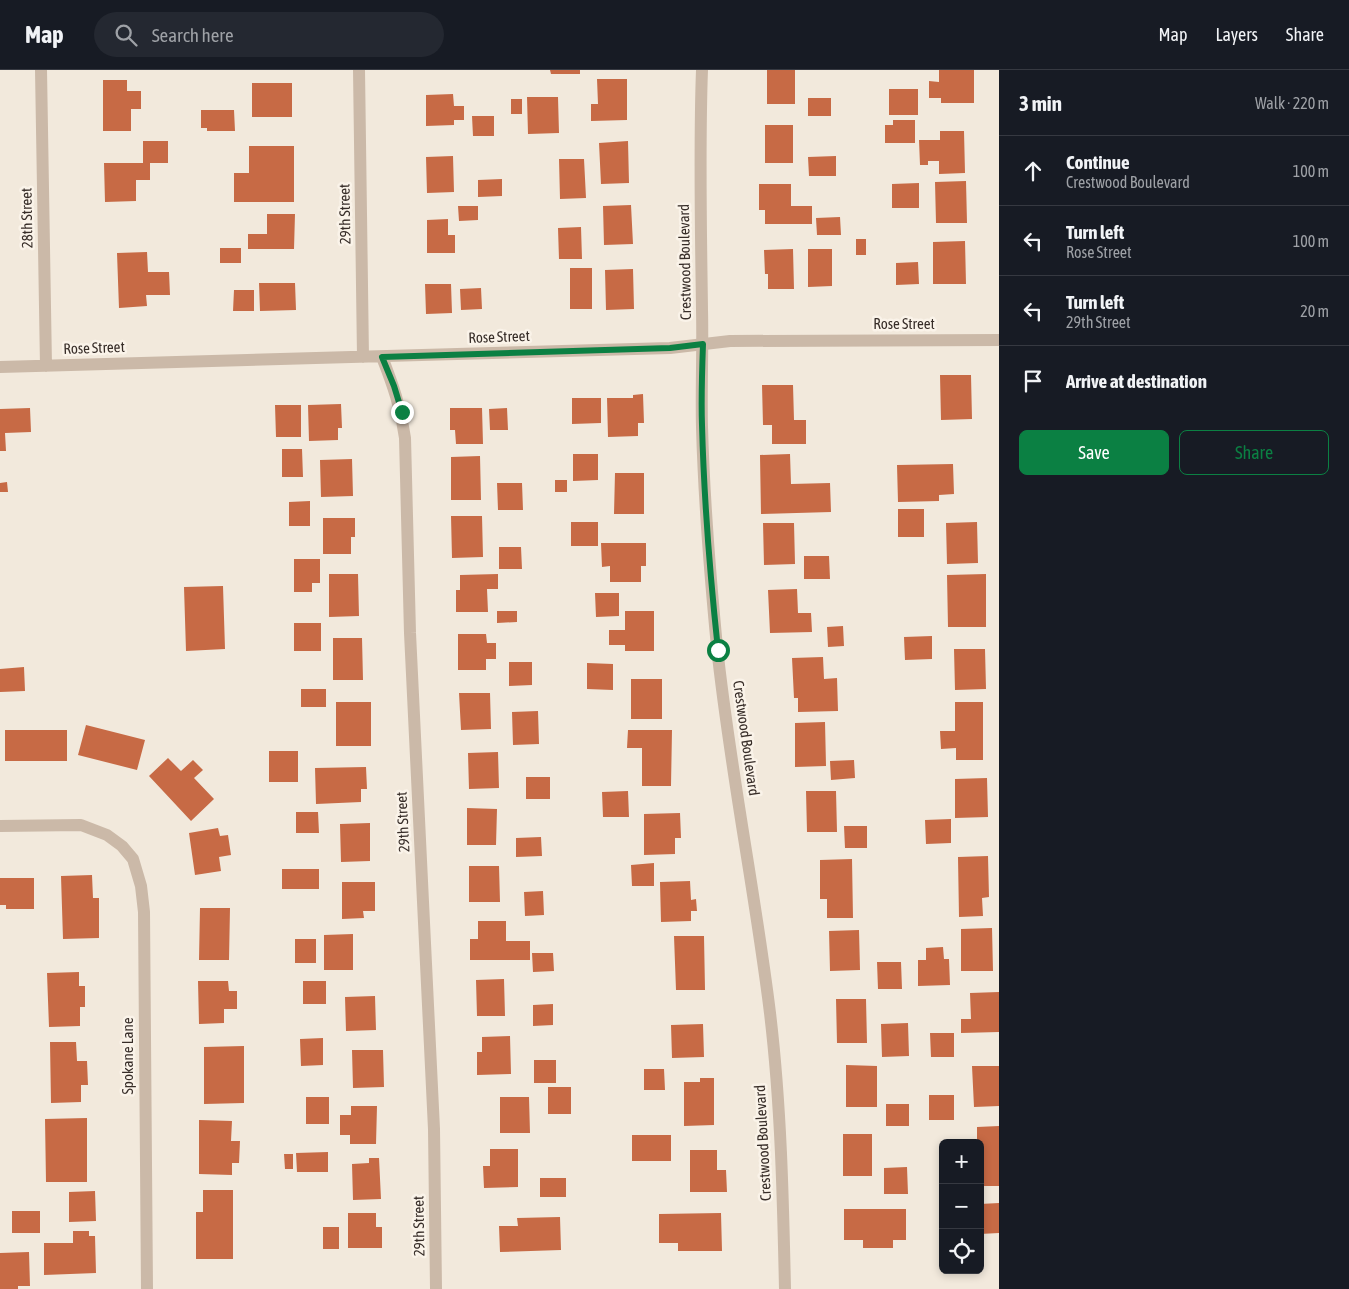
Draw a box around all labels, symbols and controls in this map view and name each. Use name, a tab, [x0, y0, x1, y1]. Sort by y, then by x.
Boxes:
search box	[94, 12, 444, 57]
text: Map	[25, 21, 64, 48]
icon: search	[112, 21, 140, 49]
text: Search here	[152, 24, 234, 46]
text: Map	[1158, 24, 1187, 45]
text: Layers	[1215, 24, 1258, 45]
text: Share	[1286, 24, 1324, 45]
text: 3 min	[1019, 91, 1062, 115]
text: Walk · 220 m	[1255, 94, 1329, 112]
text: Continue	[1066, 151, 1130, 173]
icon: ahead	[1019, 157, 1047, 185]
text: 100 m	[1293, 162, 1329, 180]
text: Crestwood Boulevard	[1066, 173, 1190, 191]
street label: 29th Street	[335, 184, 354, 244]
street label: 28th Street	[17, 188, 36, 248]
street label: Crestwood Boulevard	[675, 204, 694, 320]
text: Turn left	[1066, 221, 1124, 243]
icon: left	[1019, 227, 1047, 255]
text: 100 m	[1293, 232, 1329, 250]
text: Rose Street	[1066, 243, 1132, 261]
text: Turn left	[1066, 291, 1124, 313]
icon: left	[1019, 297, 1047, 325]
text: 20 m	[1300, 302, 1329, 320]
text: 29th Street	[1066, 313, 1131, 331]
street label: Rose Street	[873, 315, 935, 332]
street label: Rose Street	[468, 327, 530, 346]
street label: Rose Street	[63, 338, 125, 357]
icon: arrive	[1019, 367, 1047, 395]
text: Arrive at destination	[1066, 370, 1207, 392]
route end	[391, 401, 414, 424]
button: Save	[1019, 430, 1169, 475]
button: Share	[1179, 430, 1329, 475]
route start	[707, 639, 730, 662]
street label: Crestwood Boulevard	[730, 679, 763, 797]
street label: 29th Street	[392, 791, 413, 853]
street label: Spokane Lane	[119, 1017, 136, 1095]
street label: Crestwood Boulevard	[751, 1085, 774, 1201]
map controls	[939, 1139, 984, 1274]
button: +	[939, 1139, 984, 1184]
button: −	[939, 1184, 984, 1229]
street label: 29th Street	[409, 1196, 428, 1256]
button: locate	[939, 1229, 984, 1274]

